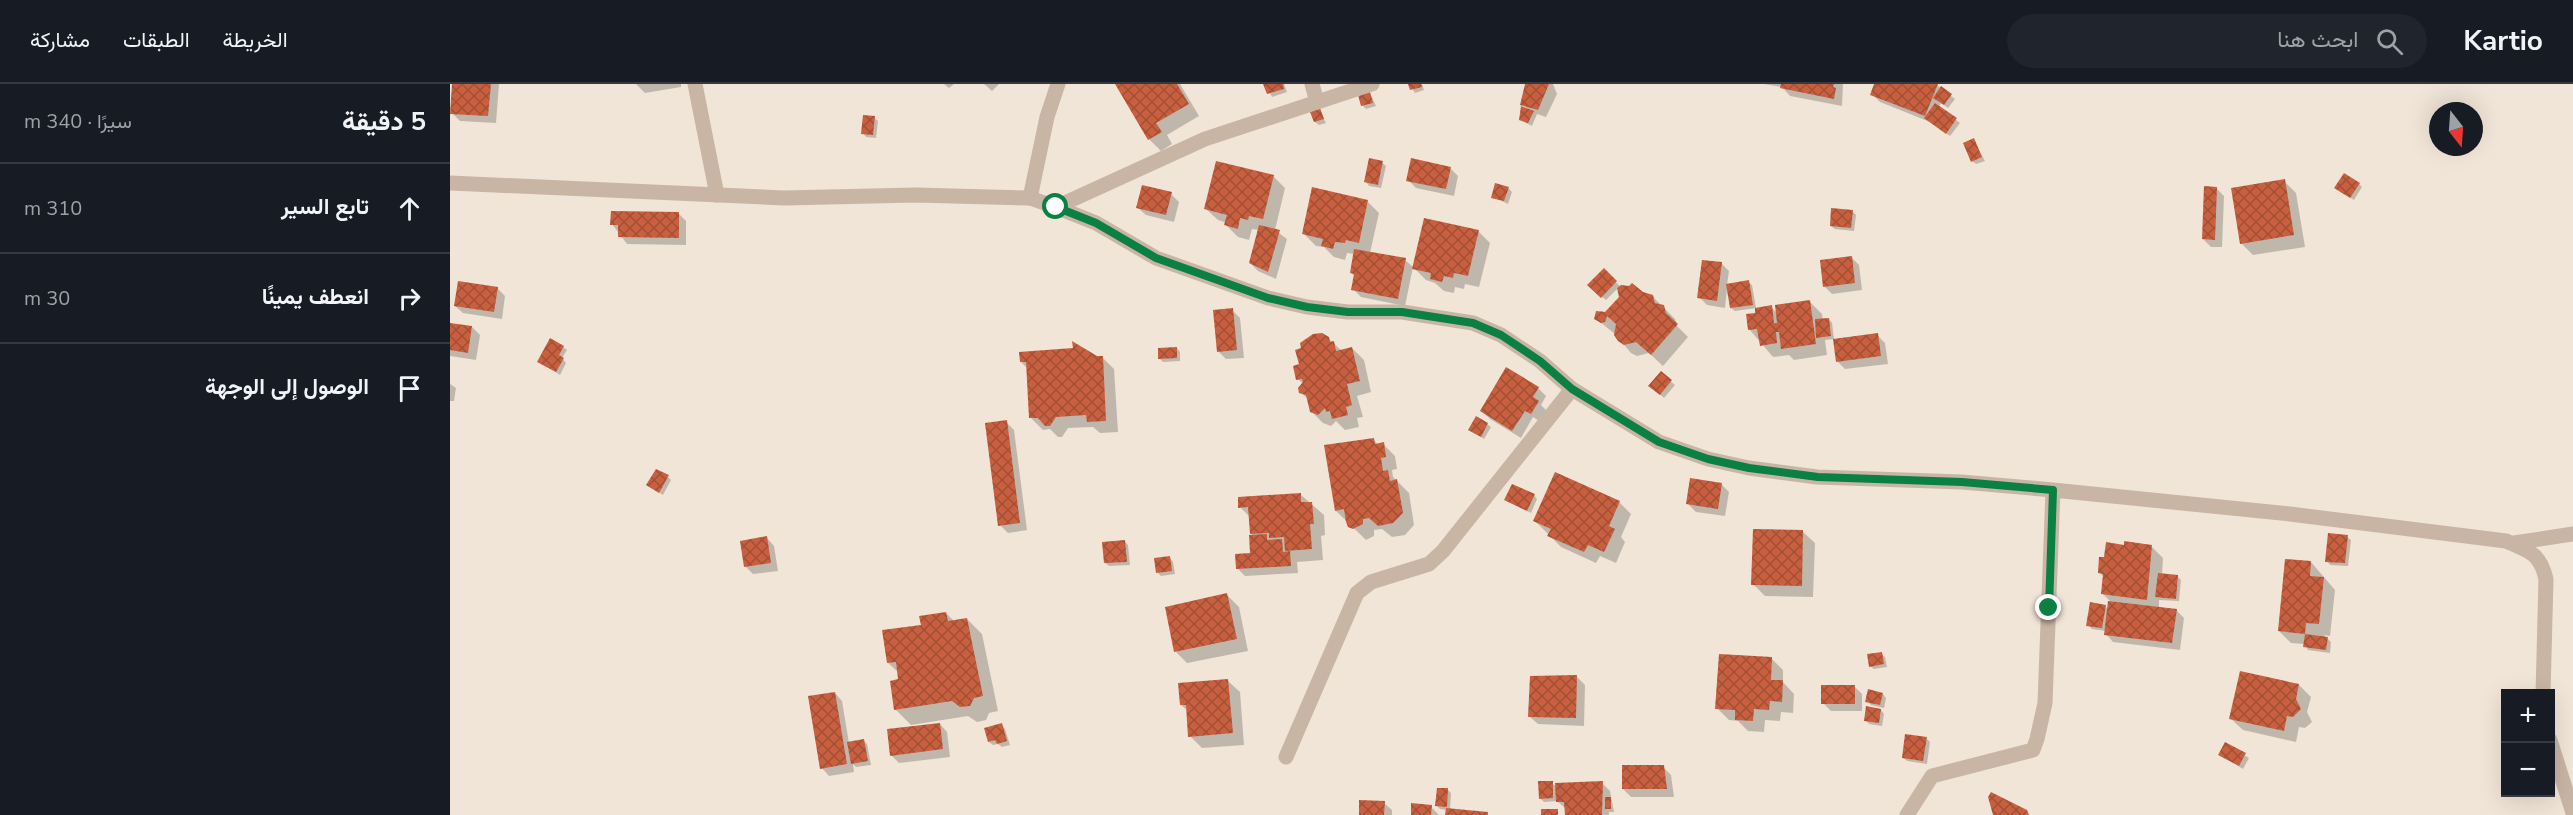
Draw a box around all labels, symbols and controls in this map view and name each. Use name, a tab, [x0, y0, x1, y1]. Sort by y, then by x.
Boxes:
search box	[2007, 14, 2427, 68]
text: Kartio	[2463, 22, 2543, 60]
text: ابحث هنا	[2277, 25, 2358, 55]
icon: search	[2373, 25, 2406, 58]
text: مشاركة	[30, 26, 90, 54]
text: الطبقات	[123, 26, 190, 54]
text: الخريطة	[223, 26, 288, 54]
north arrow	[2429, 102, 2483, 156]
text: 5 دقيقة	[342, 104, 426, 139]
text: سيرًا · 340 m	[24, 108, 132, 135]
text: تابع السير	[281, 192, 369, 222]
icon: ahead	[393, 192, 426, 225]
route start	[1042, 193, 1068, 219]
text: 310 m	[24, 195, 82, 222]
text: انعطف يمينًا	[262, 282, 369, 312]
icon: right	[393, 282, 426, 315]
text: 30 m	[24, 285, 70, 312]
text: الوصول إلى الوجهة	[205, 372, 369, 402]
icon: arrive	[393, 372, 426, 405]
route end	[2035, 594, 2061, 620]
map controls	[2501, 689, 2555, 797]
button: +	[2501, 689, 2555, 743]
button: −	[2501, 743, 2555, 797]

